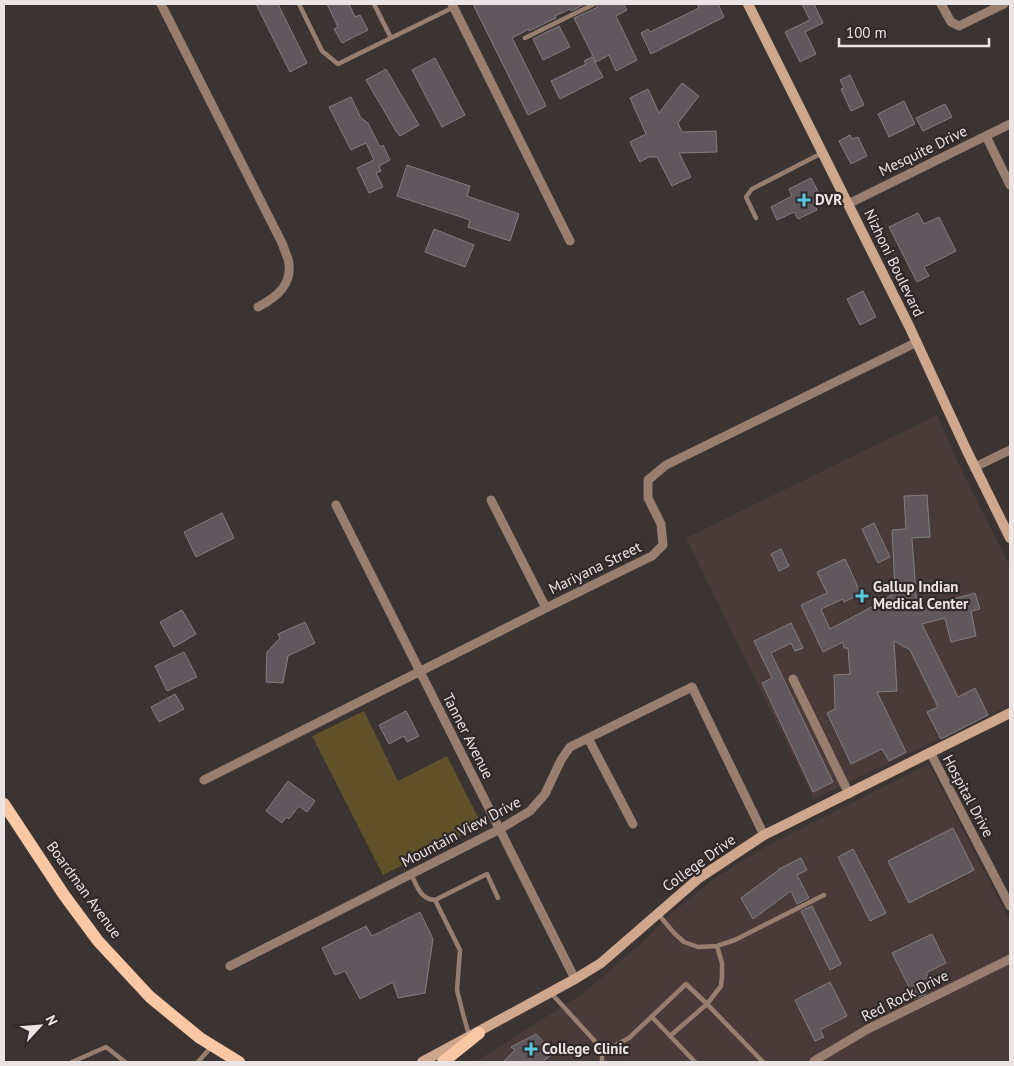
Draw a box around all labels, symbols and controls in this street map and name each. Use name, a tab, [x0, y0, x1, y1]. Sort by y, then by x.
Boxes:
scale bar	[839, 15, 989, 47]
text: 100 m	[846, 23, 887, 42]
street label: Mesquite Drive	[875, 121, 970, 180]
place label: DVR	[815, 190, 842, 209]
marker: DVR	[797, 193, 811, 207]
street label: Nizhoni Boulevard	[860, 206, 929, 320]
street label: Mariyana Street	[545, 537, 644, 598]
place label: Gallup Indian Medical Center	[873, 577, 969, 613]
marker: Gallup Indian Medical Center	[855, 589, 869, 603]
street label: Tanner Avenue	[439, 690, 498, 782]
street label: Hospital Drive	[939, 751, 998, 840]
street label: Mountain View Drive	[398, 792, 524, 871]
street label: College Drive	[658, 830, 739, 895]
street label: Boardman Avenue	[43, 837, 126, 942]
street label: Red Rock Drive	[858, 965, 952, 1026]
north arrow	[15, 1001, 65, 1051]
text: N	[42, 1012, 62, 1028]
place label: College Clinic	[542, 1039, 630, 1058]
marker: College Clinic	[524, 1042, 538, 1056]

